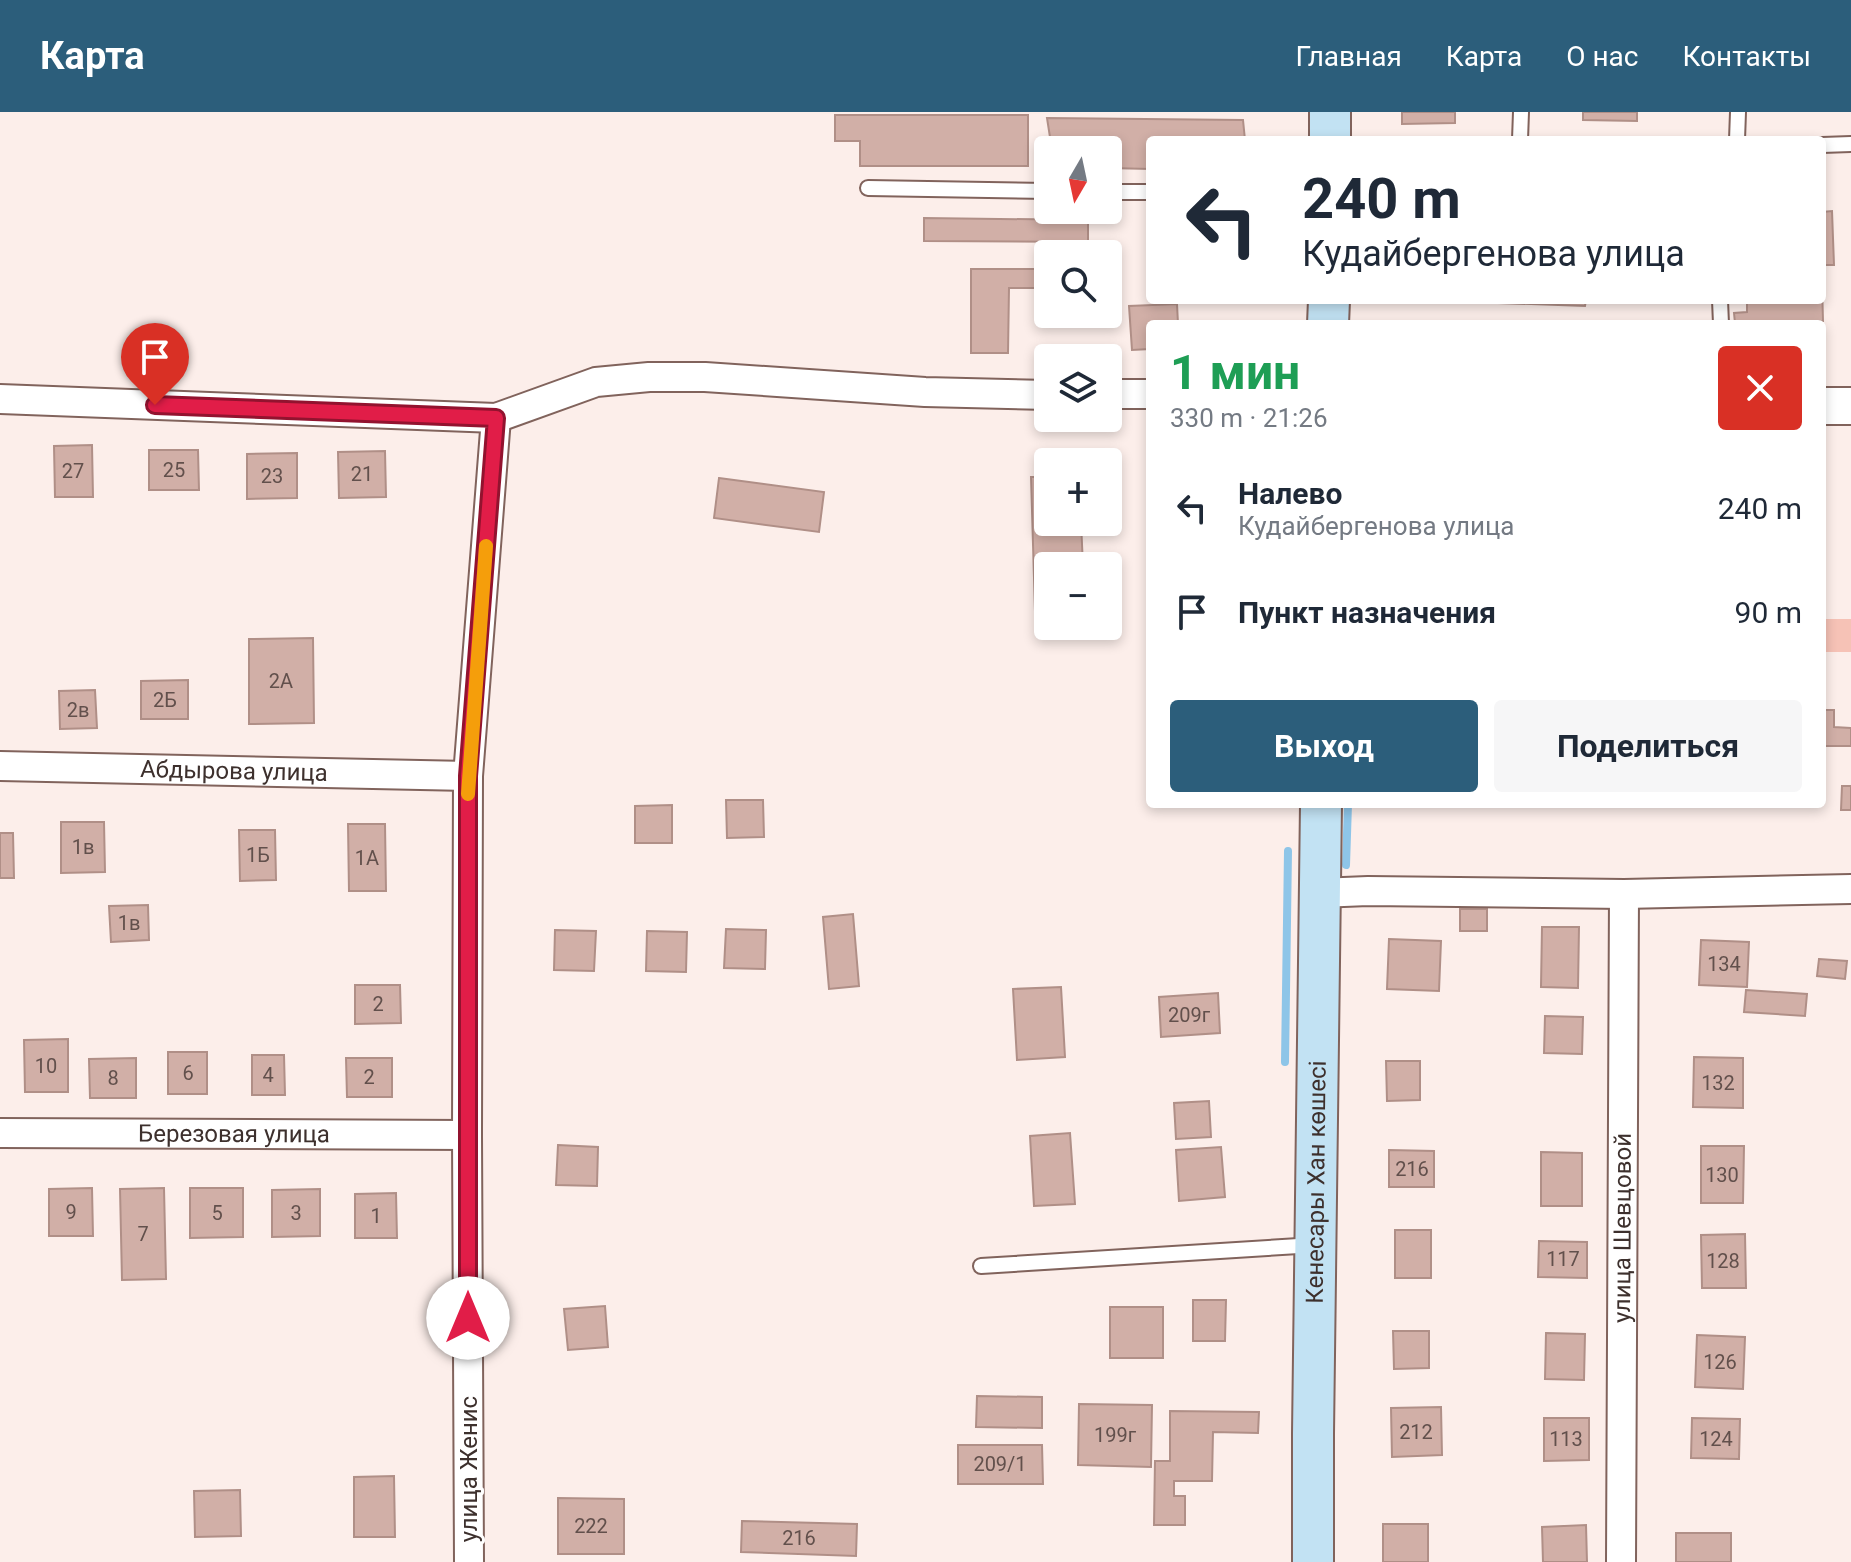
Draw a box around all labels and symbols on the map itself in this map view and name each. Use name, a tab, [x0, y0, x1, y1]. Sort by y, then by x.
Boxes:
north arrow	[1034, 136, 1122, 224]
pin	[121, 323, 189, 405]
house number: 25	[163, 458, 185, 482]
house number: 27	[62, 459, 84, 483]
house number: 21	[351, 462, 373, 486]
house number: 23	[261, 464, 283, 488]
house number: 2А	[269, 669, 293, 693]
house number: 2Б	[153, 688, 177, 712]
house number: 2в	[67, 698, 89, 722]
street label: Абдырова улица	[140, 755, 328, 787]
house number: 1в	[72, 835, 94, 859]
house number: 1Б	[246, 843, 270, 867]
house number: 1А	[355, 846, 379, 870]
house number: 1в	[118, 911, 140, 935]
house number: 134	[1707, 952, 1741, 976]
house number: 2	[372, 992, 384, 1016]
house number: 209г	[1168, 1003, 1211, 1027]
house number: 10	[35, 1054, 57, 1078]
street label: Кенесары Хан көшесі	[1301, 1060, 1332, 1304]
house number: 6	[182, 1061, 194, 1085]
house number: 4	[262, 1063, 274, 1087]
house number: 2	[363, 1065, 375, 1089]
house number: 8	[107, 1066, 119, 1090]
house number: 132	[1701, 1071, 1735, 1095]
street label: Березовая улица	[138, 1120, 330, 1148]
street label: улица Шевцовой	[1608, 1133, 1637, 1323]
house number: 216	[1395, 1157, 1429, 1181]
house number: 130	[1705, 1163, 1739, 1187]
house number: 9	[65, 1200, 77, 1224]
house number: 5	[211, 1201, 223, 1225]
house number: 3	[290, 1201, 302, 1225]
house number: 1	[370, 1204, 382, 1228]
house number: 7	[137, 1222, 149, 1246]
house number: 117	[1546, 1247, 1580, 1271]
house number: 128	[1706, 1249, 1740, 1273]
position arrow	[426, 1276, 510, 1360]
house number: 126	[1703, 1350, 1737, 1374]
street label: улица Женис	[455, 1396, 483, 1542]
house number: 212	[1399, 1420, 1433, 1444]
house number: 199г	[1094, 1423, 1137, 1447]
house number: 113	[1549, 1427, 1583, 1451]
house number: 124	[1699, 1427, 1733, 1451]
house number: 209/1	[973, 1452, 1027, 1476]
house number: 222	[574, 1514, 608, 1538]
house number: 216	[782, 1526, 816, 1550]

